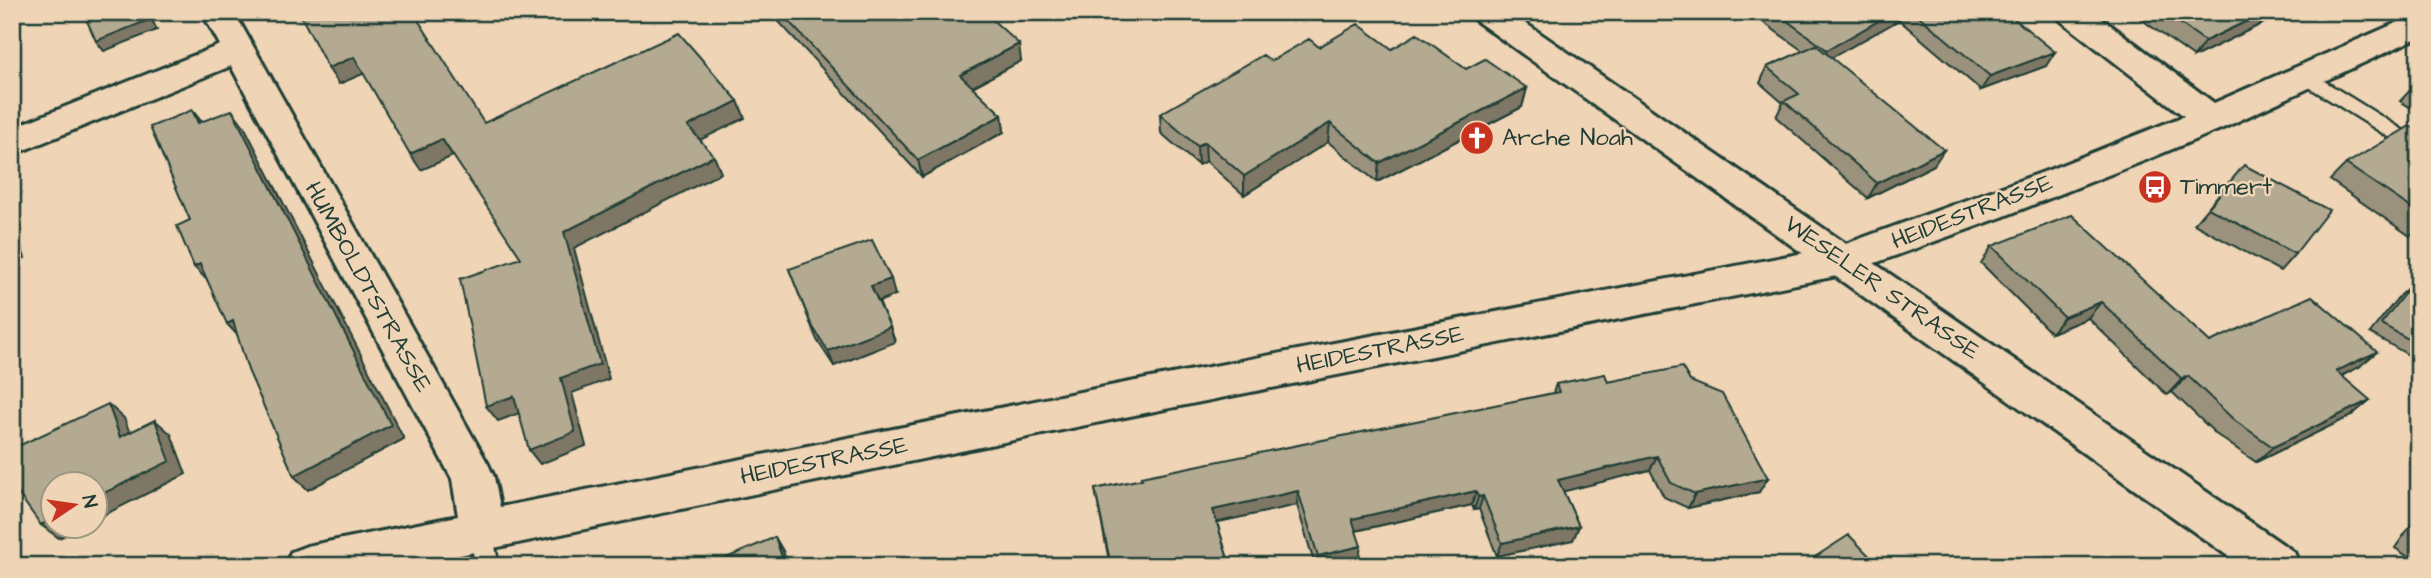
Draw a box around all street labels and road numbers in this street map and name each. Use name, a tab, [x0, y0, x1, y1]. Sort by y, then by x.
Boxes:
street label: HEIDESTRASSE	[1887, 166, 2057, 258]
street label: HUMBOLDTSTRASSE	[296, 176, 440, 398]
street label: WESELER STRASSE	[1777, 208, 1987, 368]
street label: HEIDESTRASSE	[1293, 317, 1467, 383]
street label: HEIDESTRASSE	[737, 428, 911, 494]

